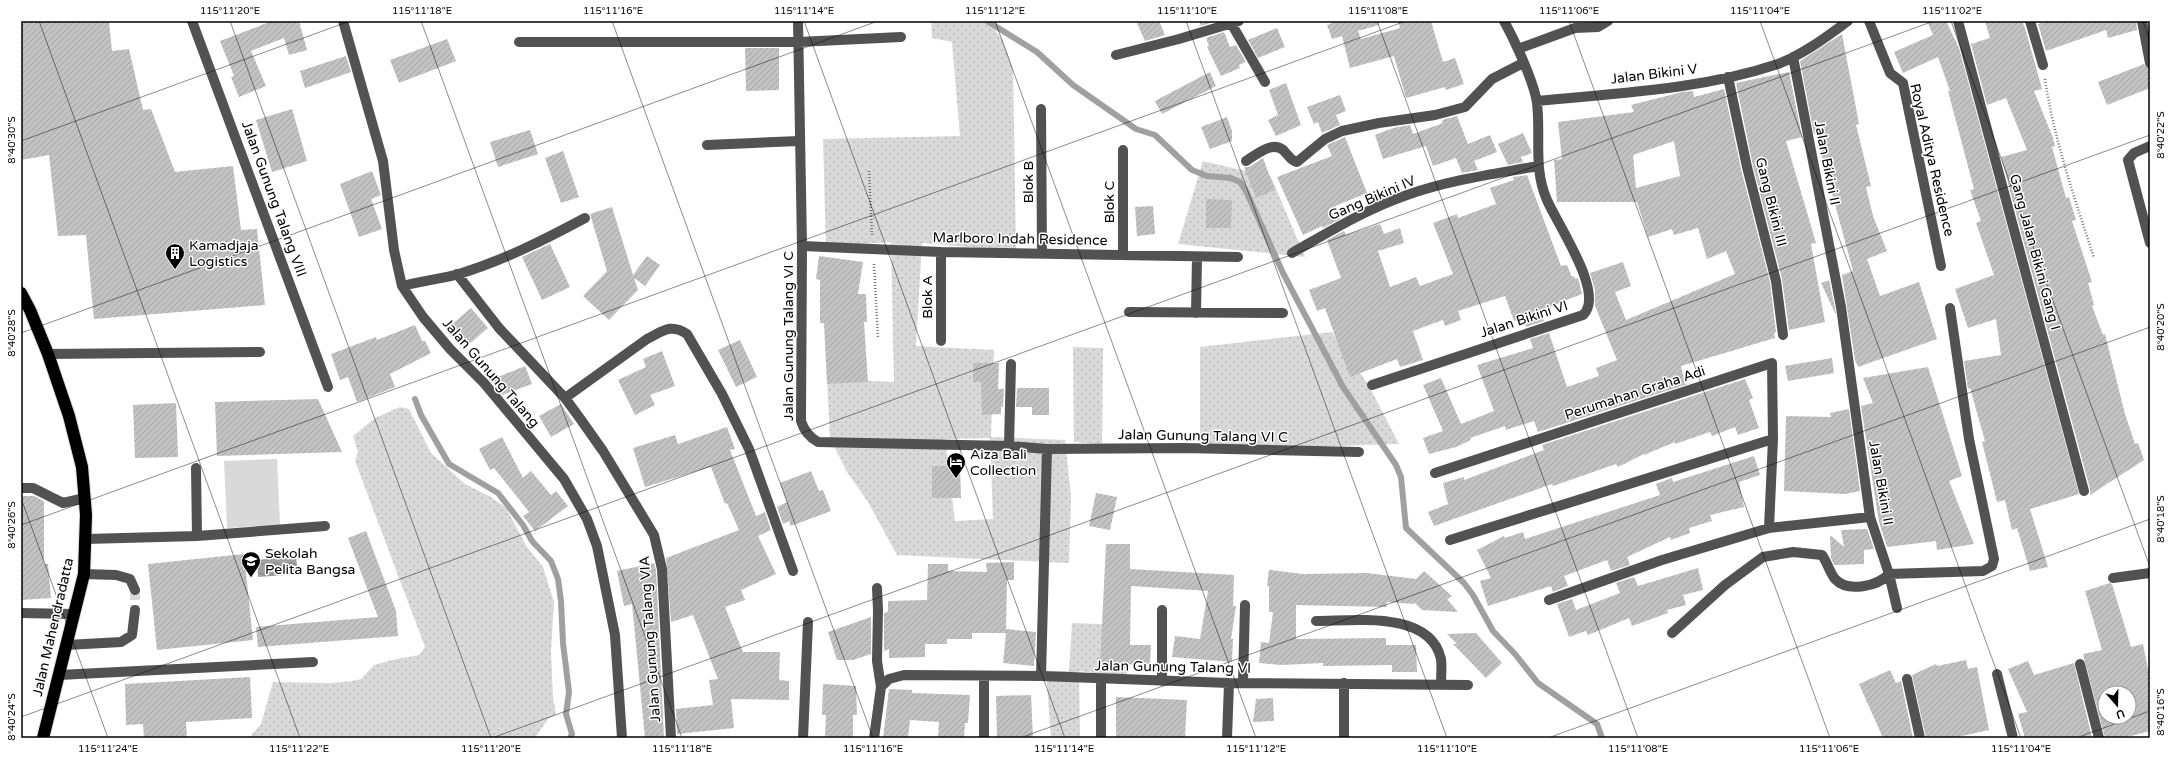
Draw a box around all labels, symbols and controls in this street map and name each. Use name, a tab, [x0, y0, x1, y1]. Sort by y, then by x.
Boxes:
text: 115°11'20"E	[200, 5, 260, 17]
text: 115°11'18"E	[392, 5, 452, 17]
text: 115°11'16"E	[583, 5, 643, 17]
text: 115°11'14"E	[774, 5, 834, 17]
text: 115°11'12"E	[965, 5, 1025, 17]
text: 115°11'10"E	[1157, 5, 1217, 17]
text: 115°11'08"E	[1348, 5, 1408, 17]
text: 115°11'06"E	[1539, 5, 1599, 17]
text: 115°11'04"E	[1730, 5, 1790, 17]
text: 115°11'02"E	[1922, 5, 1982, 17]
street label: Jalan Bikini V	[1610, 60, 1699, 88]
street label: Royal Aditya Residence	[1906, 82, 1958, 238]
text: 8°40'22"S	[2155, 111, 2167, 159]
text: 8°40'30"S	[6, 116, 18, 164]
street label: Jalan Gunung Talang VIII	[238, 119, 310, 279]
street label: Jalan Bikini II	[1810, 119, 1844, 207]
street label: Gang Bikini III	[1752, 156, 1790, 248]
street label: Blok B	[1020, 161, 1037, 203]
street label: Gang Bikini IV	[1326, 172, 1418, 224]
street label: Gang Jalan Bikini Gang I	[2006, 172, 2064, 332]
street label: Blok C	[1101, 180, 1118, 223]
street label: Marlboro Indah Residence	[932, 229, 1108, 249]
place label: Kamadjaja Logistics	[189, 237, 259, 270]
building icon: Kamadjaja Logistics	[164, 242, 186, 270]
street label: Jalan Gunung Talang VI C	[780, 251, 797, 421]
street label: Blok A	[919, 275, 936, 319]
street label: Jalan Bikini VI	[1478, 297, 1570, 341]
text: 8°40'20"S	[2155, 303, 2167, 351]
text: 8°40'28"S	[6, 309, 18, 357]
street label: Jalan Gunung Talang	[439, 315, 543, 431]
street label: Perumahan Graha Adi	[1563, 362, 1707, 424]
street label: Jalan Gunung Talang VI C	[1118, 426, 1288, 446]
street label: Jalan Bikini II	[1865, 439, 1897, 527]
place label: Aiza Bali Collection	[970, 446, 1036, 479]
hotel icon: Aiza Bali Collection	[945, 451, 967, 479]
text: 8°40'18"S	[2155, 495, 2167, 543]
text: 8°40'26"S	[6, 501, 18, 549]
place label: Sekolah Pelita Bangsa	[265, 545, 355, 578]
school or university icon: Sekolah Pelita Bangsa	[240, 550, 262, 578]
street label: Jalan Gunung Talang VIA	[636, 555, 664, 723]
street label: Jalan Mahendradatta	[29, 556, 77, 698]
street label: Jalan Gunung Talang VI	[1095, 657, 1251, 677]
north arrow	[2097, 685, 2137, 725]
text: 8°40'16"S	[2155, 688, 2167, 736]
text: 8°40'24"S	[6, 693, 18, 741]
text: U	[2114, 706, 2126, 721]
text: 115°11'24"E	[78, 743, 138, 755]
text: 115°11'22"E	[269, 743, 329, 755]
text: 115°11'20"E	[461, 743, 521, 755]
text: 115°11'18"E	[652, 743, 712, 755]
text: 115°11'16"E	[843, 743, 903, 755]
text: 115°11'14"E	[1034, 743, 1094, 755]
text: 115°11'12"E	[1226, 743, 1286, 755]
text: 115°11'10"E	[1417, 743, 1477, 755]
text: 115°11'08"E	[1608, 743, 1668, 755]
text: 115°11'06"E	[1799, 743, 1859, 755]
text: 115°11'04"E	[1991, 743, 2051, 755]

